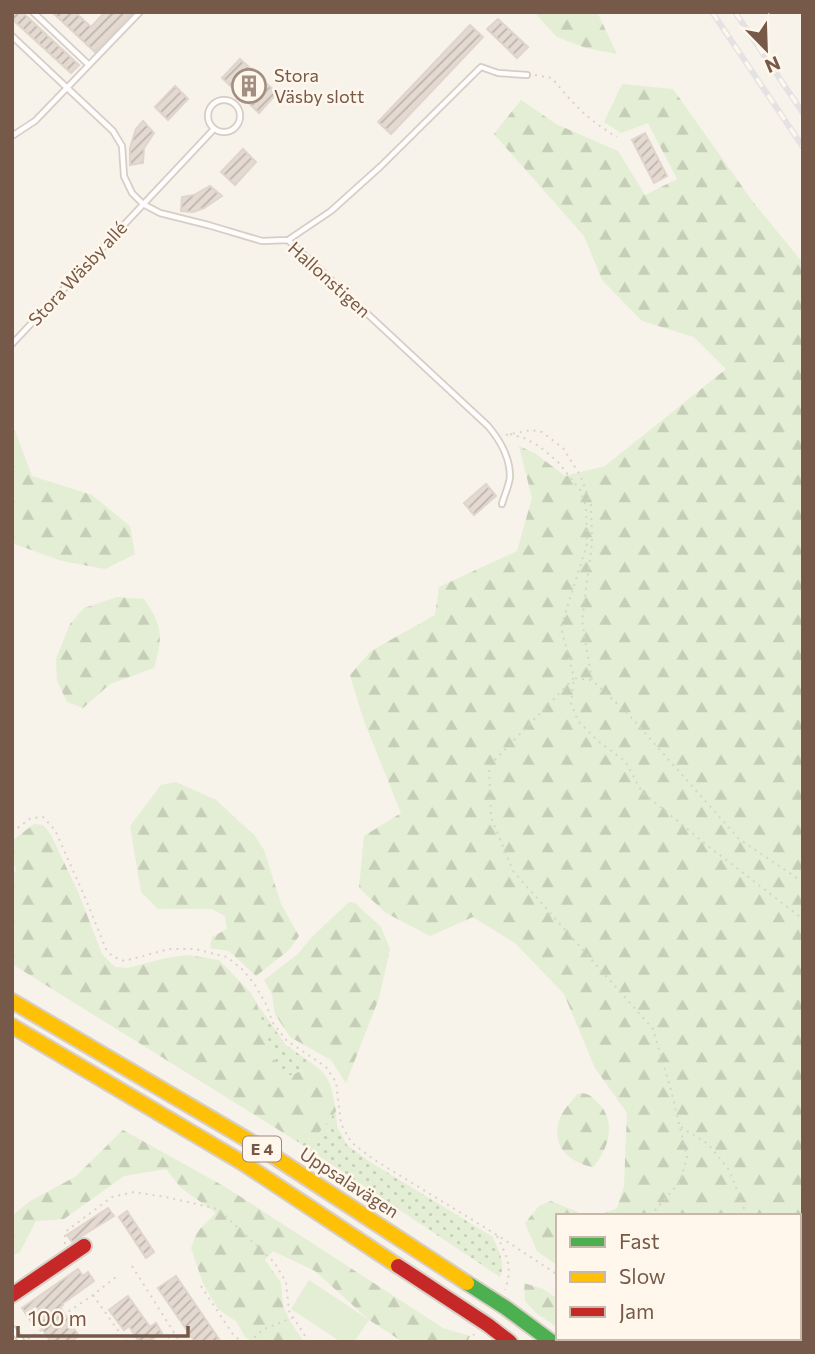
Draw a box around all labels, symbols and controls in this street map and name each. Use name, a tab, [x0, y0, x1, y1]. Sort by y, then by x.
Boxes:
north arrow	[731, 14, 801, 84]
text: N	[762, 52, 784, 78]
place label: Stora Väsby slott	[274, 64, 364, 107]
building icon: Stora Väsby slott	[230, 67, 268, 105]
street label: Stora Wäsby allé	[23, 217, 131, 330]
street label: Hallonstigen	[284, 237, 375, 322]
road number: E 4	[243, 1136, 281, 1162]
street label: Uppsalavägen	[296, 1142, 403, 1222]
legend	[556, 1214, 801, 1340]
text: Fast	[619, 1228, 660, 1253]
text: Slow	[619, 1263, 666, 1288]
scale bar	[18, 1294, 187, 1338]
text: Jam	[619, 1298, 654, 1323]
text: 100 m	[28, 1305, 87, 1330]

